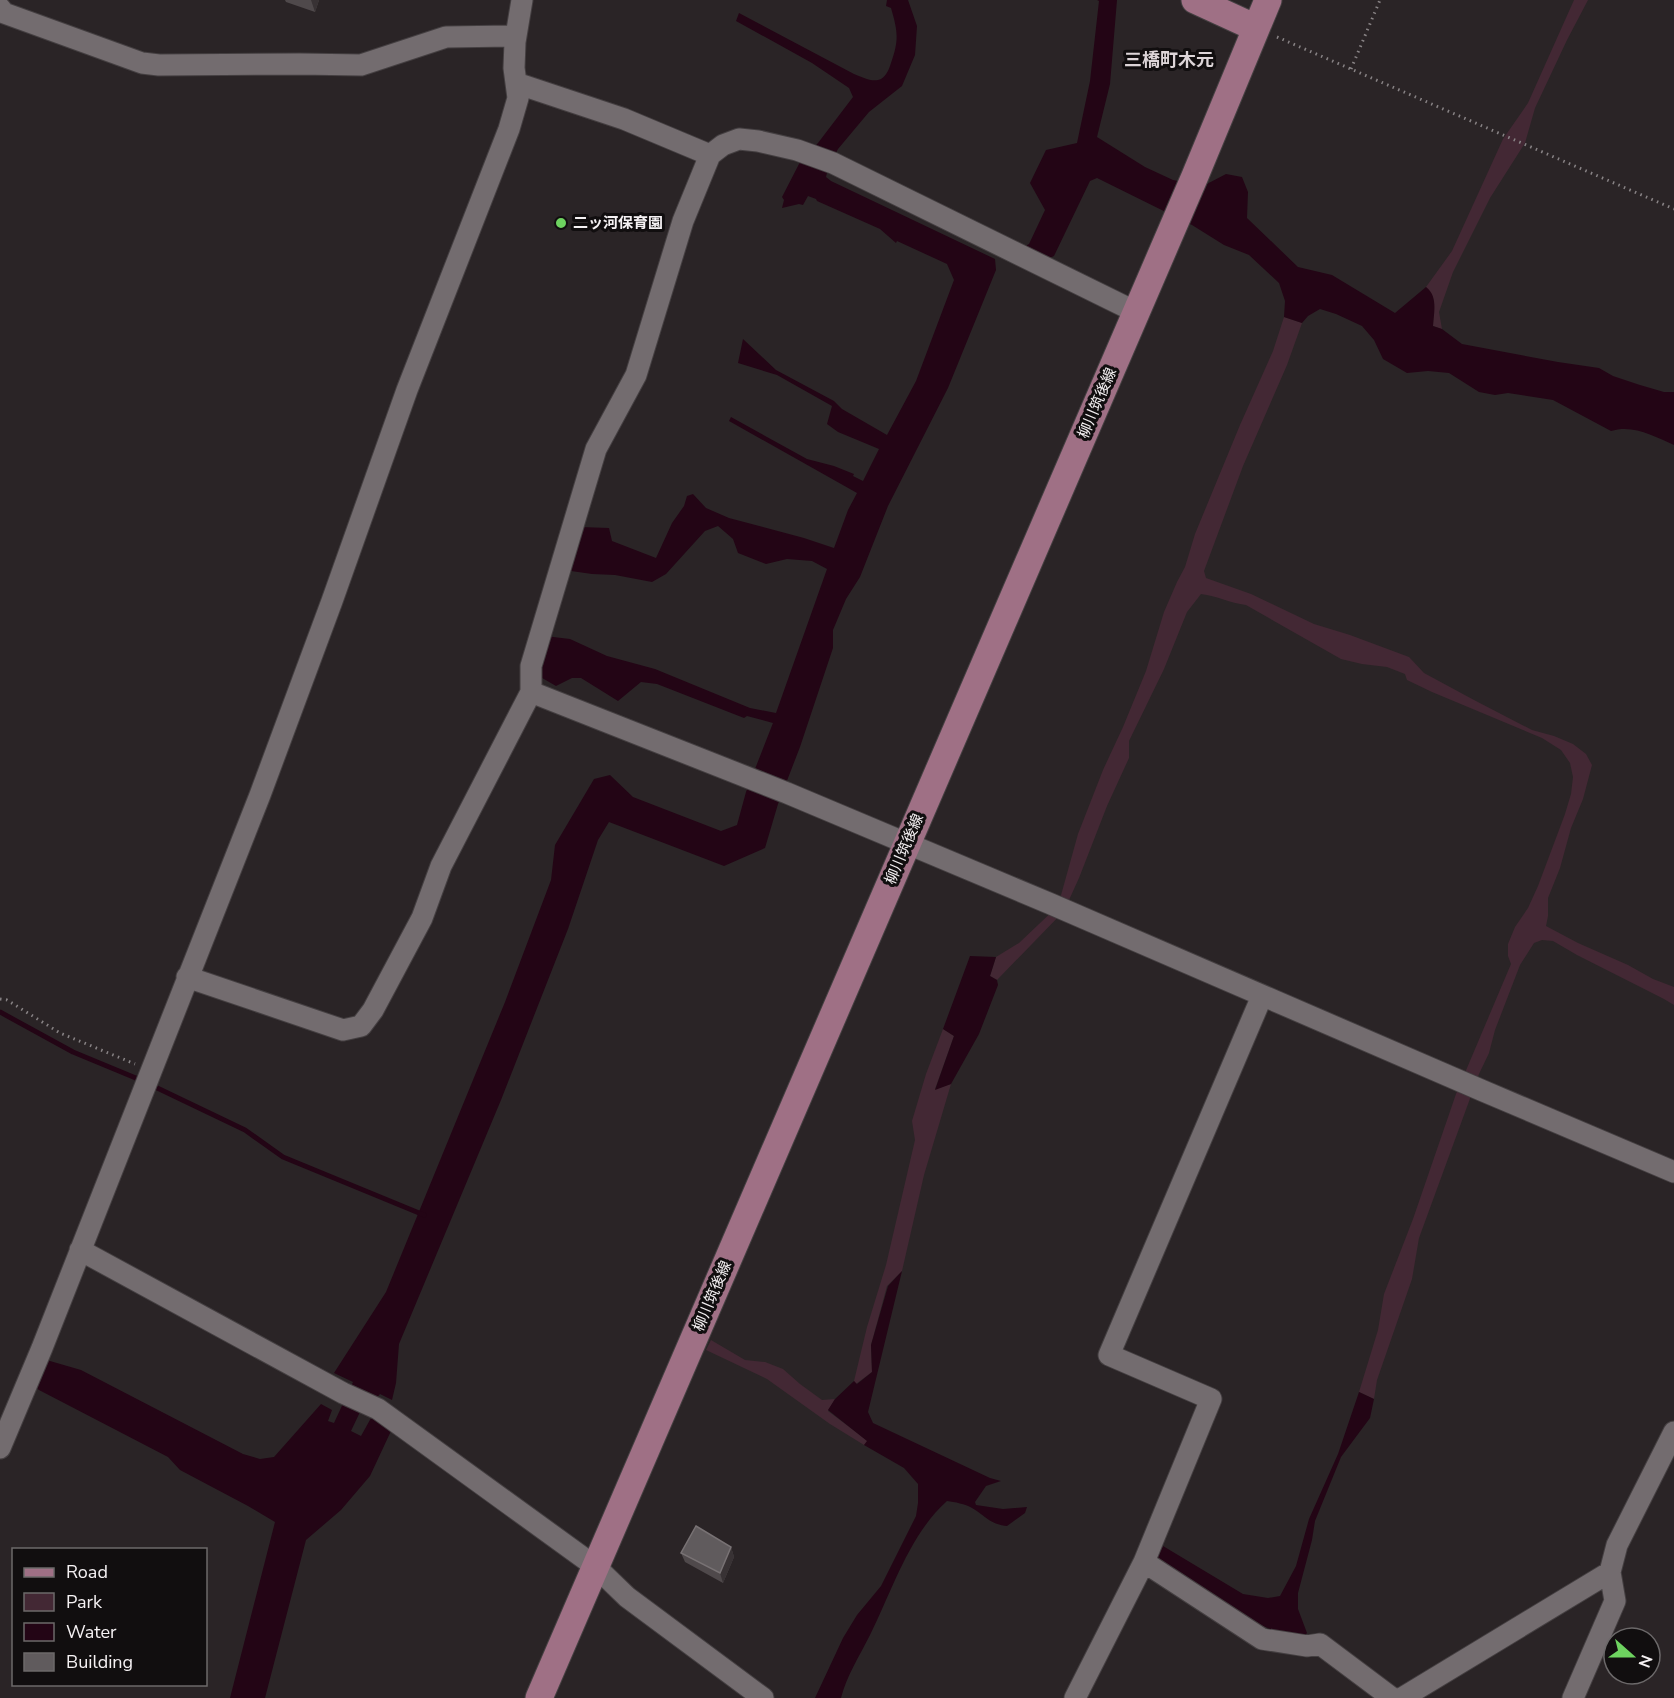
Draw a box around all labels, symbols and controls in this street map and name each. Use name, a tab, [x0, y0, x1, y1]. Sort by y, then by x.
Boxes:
district label: 三橋町木元	[1124, 48, 1214, 72]
place label: 二ッ河保育園	[573, 213, 663, 233]
marker: 二ッ河保育園	[554, 216, 568, 230]
street label: 柳川筑後線	[1073, 365, 1121, 441]
street label: 柳川筑後線	[880, 811, 928, 887]
street label: 柳川筑後線	[688, 1258, 736, 1334]
legend	[12, 1548, 207, 1686]
text: Road	[66, 1560, 108, 1584]
text: Park	[66, 1590, 103, 1614]
text: Water	[66, 1620, 117, 1644]
north arrow	[1602, 1626, 1662, 1686]
text: Building	[66, 1650, 133, 1674]
text: N	[1633, 1651, 1657, 1671]

